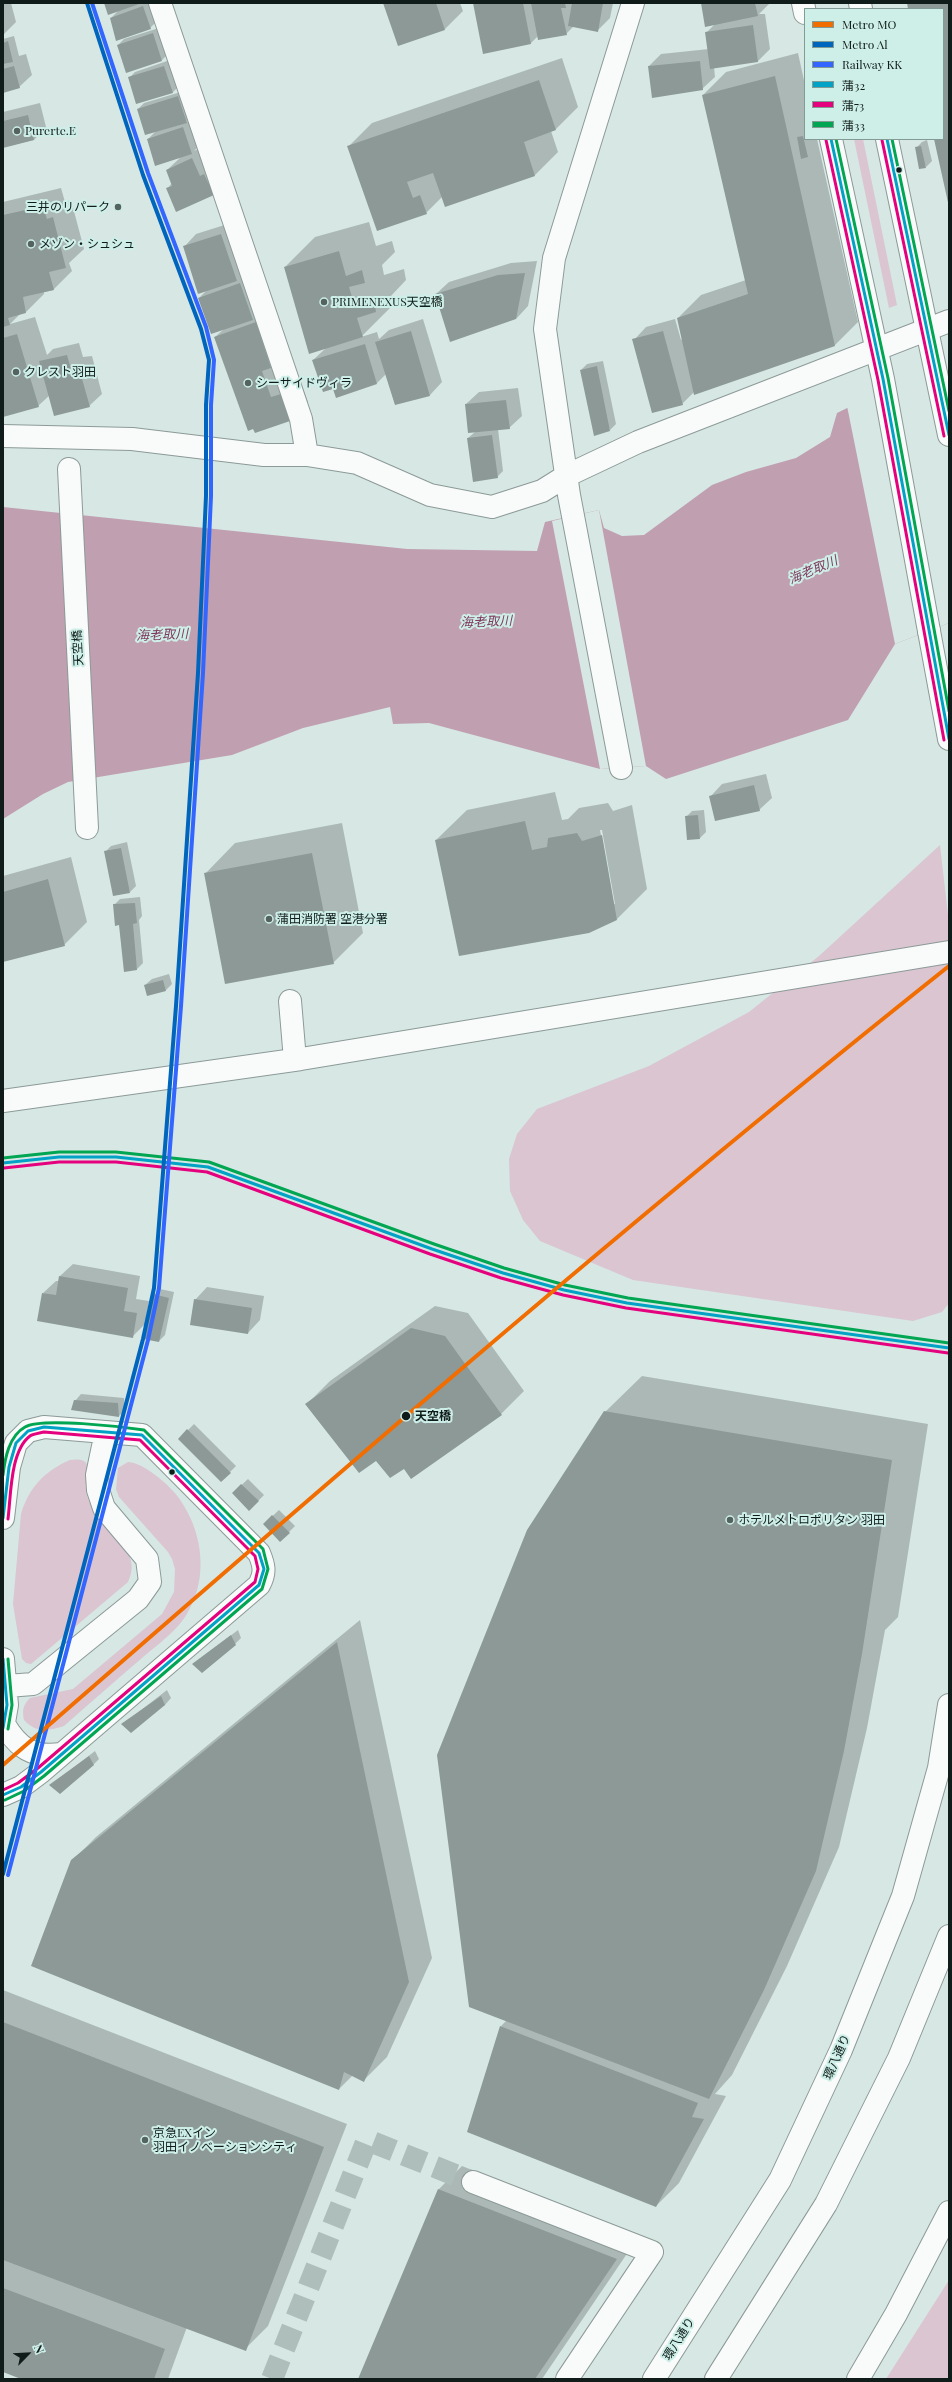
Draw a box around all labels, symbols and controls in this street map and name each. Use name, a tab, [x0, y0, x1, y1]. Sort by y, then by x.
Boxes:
legend	[804, 8, 944, 140]
text: Metro MO	[842, 16, 896, 32]
text: Metro Al	[842, 36, 888, 52]
text: Railway KK	[842, 56, 902, 72]
text: 蒲32	[842, 77, 865, 93]
text: 蒲73	[842, 97, 864, 113]
text: 蒲33	[842, 117, 865, 133]
place label: Purerte.E	[25, 124, 76, 138]
marker: Purerte.E	[12, 126, 22, 136]
unlabelled marker	[894, 165, 904, 175]
place label: 三井のリパーク	[26, 200, 110, 214]
marker: 三井のリパーク	[113, 202, 123, 212]
place label: メゾン・シュシュ	[39, 237, 135, 251]
marker: メゾン・シュシュ	[26, 239, 36, 249]
place label: PRIMENEXUS天空橋	[332, 295, 443, 309]
marker: PRIMENEXUS天空橋	[319, 297, 329, 307]
place label: クレスト羽田	[24, 365, 96, 379]
marker: クレスト羽田	[11, 367, 21, 377]
place label: シーサイドヴィラ	[256, 376, 352, 390]
marker: シーサイドヴィラ	[243, 378, 253, 388]
water label: 海老取川	[786, 553, 840, 587]
water label: 海老取川	[460, 613, 512, 631]
water label: 海老取川	[136, 626, 188, 644]
street label: 天空橋	[70, 630, 86, 666]
place label: 蒲田消防署 空港分署	[277, 912, 388, 926]
marker: 蒲田消防署 空港分署	[264, 914, 274, 924]
place label: 天空橋	[415, 1409, 451, 1423]
marker: 天空橋	[400, 1410, 412, 1422]
unlabelled marker	[167, 1467, 177, 1477]
place label: ホテルメトロポリタン 羽田	[738, 1513, 885, 1527]
marker: ホテルメトロポリタン 羽田	[725, 1515, 735, 1525]
street label: 環八通り	[821, 2032, 853, 2082]
place label: 京急EXイン 羽田イノベーションシティ	[153, 2126, 297, 2154]
marker: 京急EXイン 羽田イノベーションシティ	[140, 2135, 150, 2145]
street label: 環八通り	[660, 2315, 698, 2363]
north arrow	[8, 2334, 48, 2374]
text: N	[31, 2342, 48, 2356]

